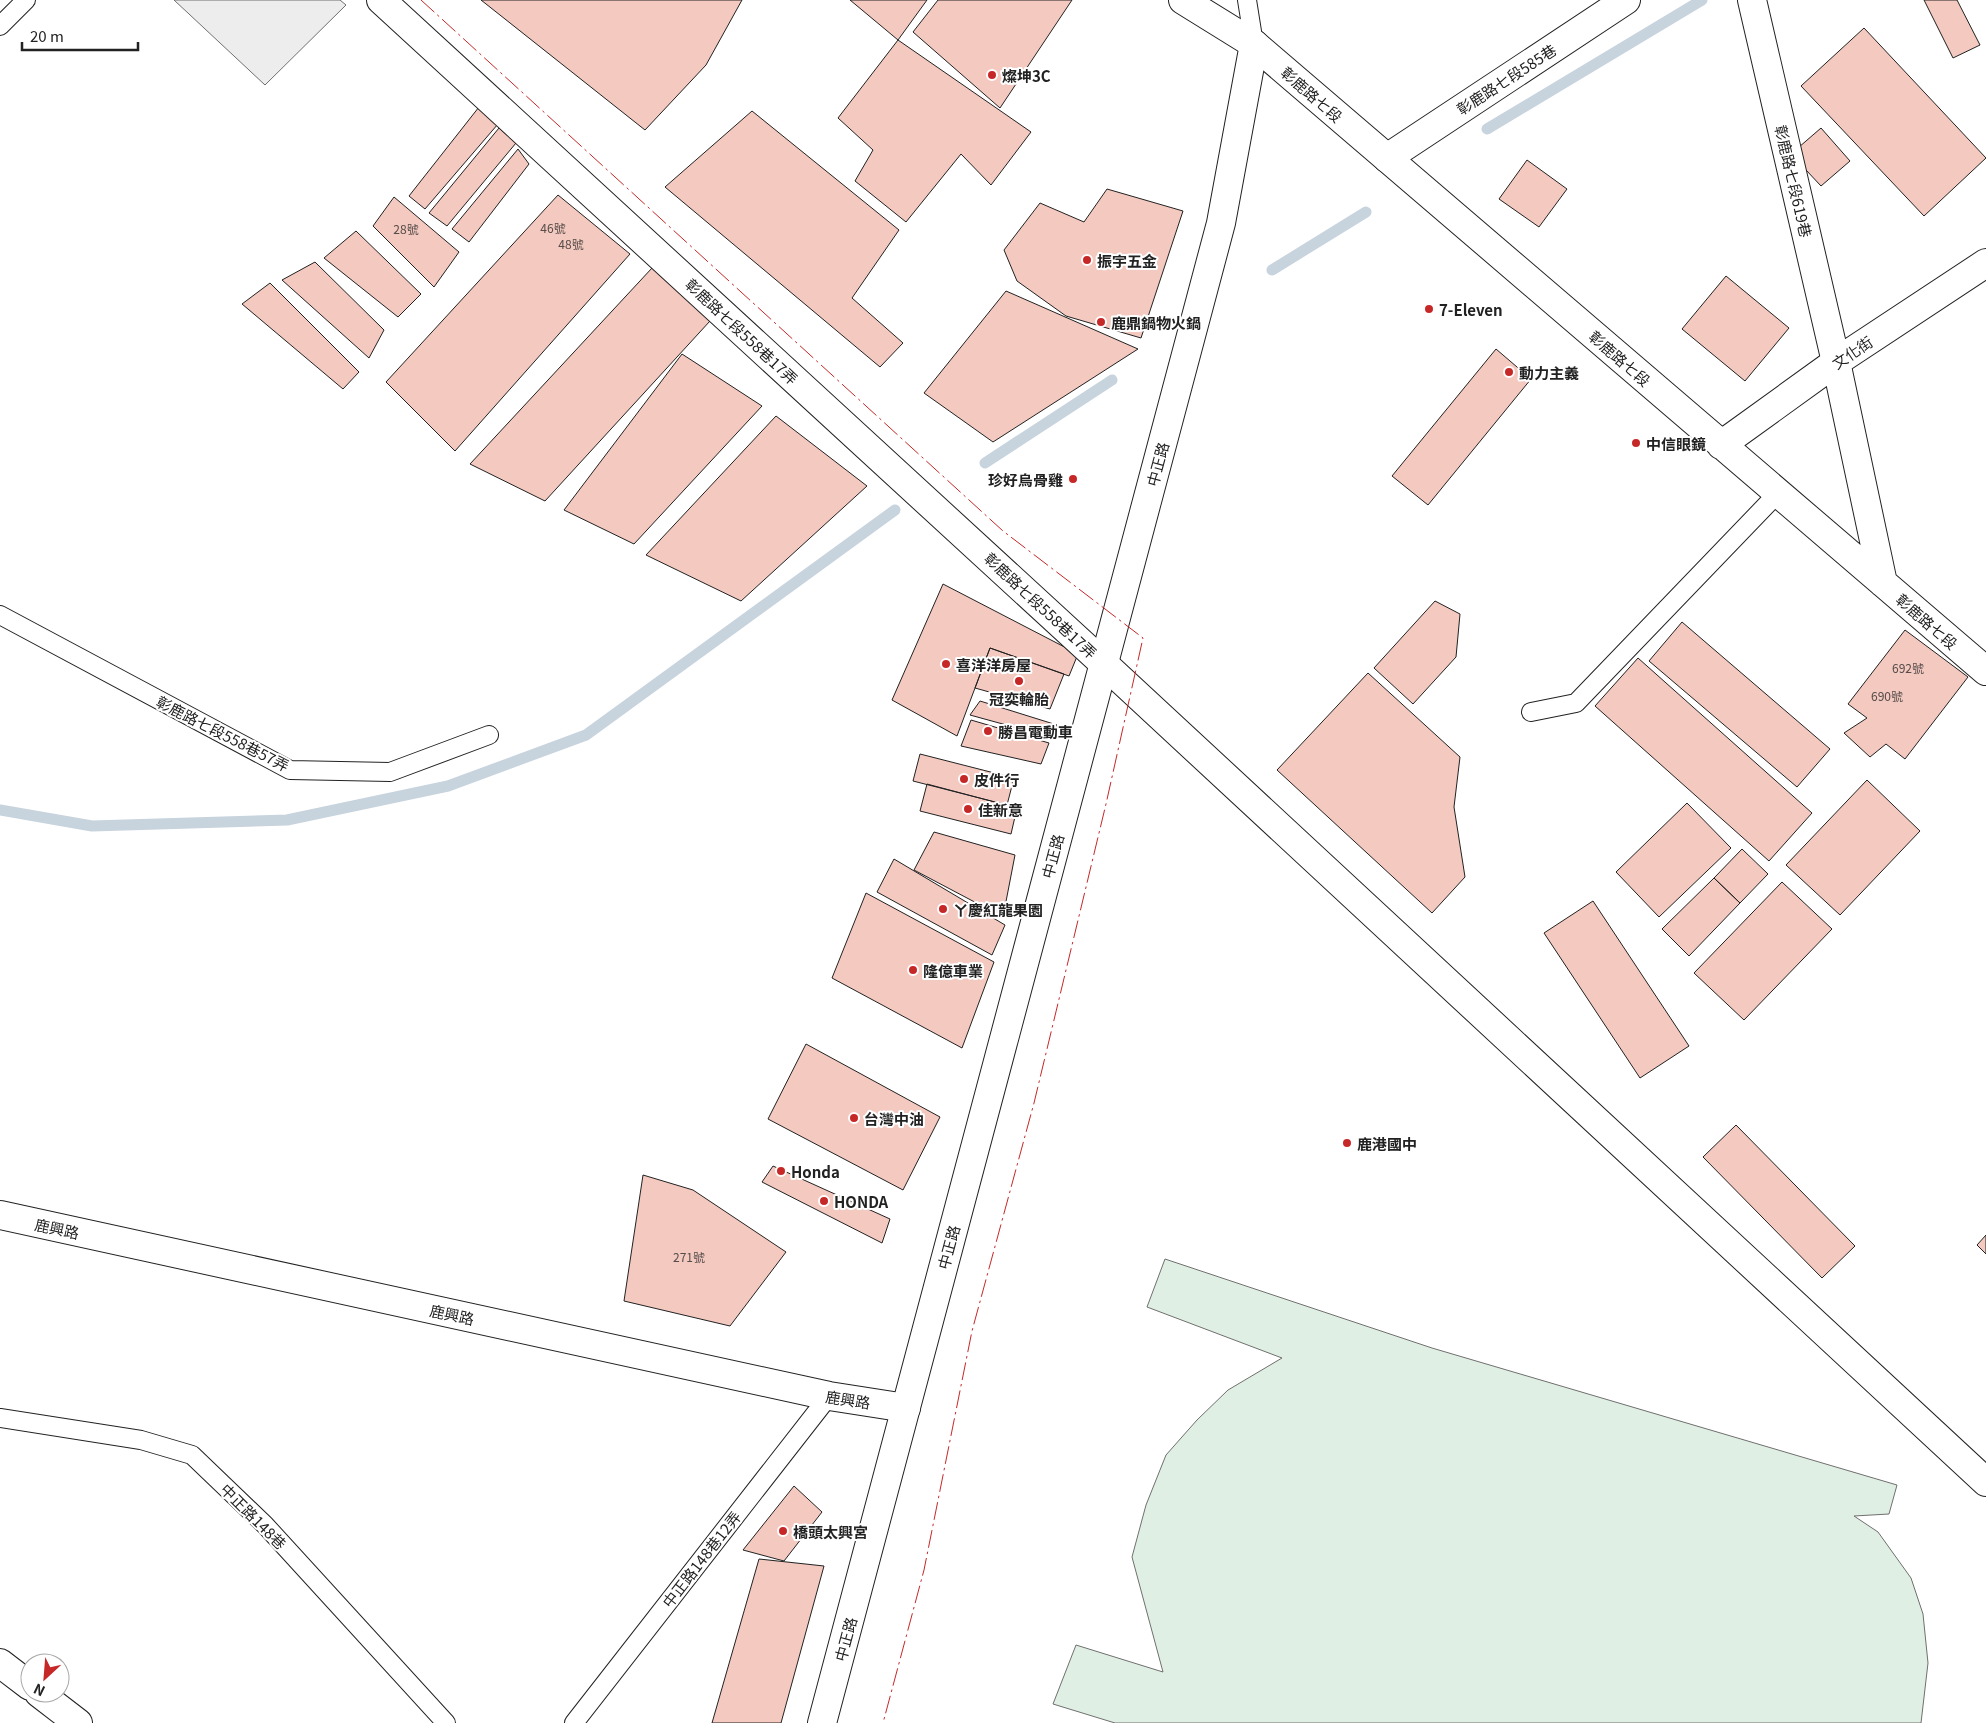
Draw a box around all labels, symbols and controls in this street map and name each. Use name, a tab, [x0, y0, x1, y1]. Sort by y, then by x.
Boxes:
scale bar	[22, 20, 139, 52]
text: 20 m	[30, 25, 64, 46]
street label: 彰鹿路七段585巷	[1452, 39, 1560, 119]
street label: 彰鹿路七段	[1277, 61, 1347, 127]
place label: 燦坤3C	[1002, 65, 1051, 86]
marker: 燦坤3C	[986, 69, 998, 81]
street label: 彰鹿路七段619巷	[1771, 123, 1817, 239]
house number: 46號	[540, 219, 566, 236]
house number: 28號	[393, 220, 419, 237]
house number: 48號	[558, 235, 584, 252]
place label: 振宇五金	[1097, 250, 1157, 271]
marker: 振宇五金	[1081, 254, 1093, 266]
street label: 彰鹿路七段558巷17弄	[681, 273, 803, 389]
place label: 7-Eleven	[1439, 299, 1503, 320]
marker: 7-Eleven	[1423, 303, 1435, 315]
place label: 鹿鼎鍋物火鍋	[1111, 312, 1201, 333]
marker: 鹿鼎鍋物火鍋	[1095, 316, 1107, 328]
street label: 彰鹿路七段	[1585, 325, 1655, 391]
street label: 文化街	[1827, 331, 1877, 373]
place label: 動力主義	[1519, 362, 1579, 383]
marker: 動力主義	[1503, 366, 1515, 378]
place label: 中信眼鏡	[1646, 433, 1706, 454]
marker: 中信眼鏡	[1630, 437, 1642, 449]
street label: 中正路	[1141, 440, 1173, 488]
place label: 珍好烏骨雞	[988, 469, 1063, 490]
marker: 珍好烏骨雞	[1067, 473, 1079, 485]
street label: 彰鹿路七段558巷17弄	[980, 547, 1102, 663]
street label: 彰鹿路七段	[1892, 588, 1962, 654]
place label: 喜洋洋房屋	[956, 654, 1031, 675]
marker: 喜洋洋房屋	[940, 658, 952, 670]
house number: 692號	[1892, 659, 1924, 676]
marker: 冠奕輪胎	[1013, 675, 1025, 687]
house number: 690號	[1871, 687, 1903, 704]
place label: 冠奕輪胎	[989, 688, 1049, 709]
street label: 彰鹿路七段558巷57弄	[153, 690, 293, 776]
place label: 勝昌電動車	[998, 721, 1073, 742]
marker: 勝昌電動車	[982, 725, 994, 737]
place label: 皮件行	[974, 769, 1019, 790]
marker: 皮件行	[958, 773, 970, 785]
place label: 佳新意	[978, 799, 1023, 820]
marker: 佳新意	[962, 803, 974, 815]
street label: 中正路	[1036, 832, 1068, 880]
place label: ㄚ慶紅龍果園	[953, 899, 1043, 920]
marker: ㄚ慶紅龍果園	[937, 903, 949, 915]
place label: 隆億車業	[923, 960, 983, 981]
marker: 隆億車業	[907, 964, 919, 976]
place label: 台灣中油	[864, 1108, 924, 1129]
marker: 台灣中油	[848, 1112, 860, 1124]
place label: 鹿港國中	[1357, 1133, 1417, 1154]
marker: 鹿港國中	[1341, 1137, 1353, 1149]
place label: Honda	[791, 1161, 840, 1182]
marker: Honda	[775, 1165, 787, 1177]
place label: HONDA	[834, 1191, 889, 1212]
marker: HONDA	[818, 1195, 830, 1207]
street label: 鹿興路	[33, 1213, 81, 1243]
street label: 中正路	[932, 1223, 964, 1271]
house number: 271號	[673, 1248, 705, 1265]
street label: 鹿興路	[428, 1299, 476, 1329]
street label: 鹿興路	[824, 1385, 872, 1413]
street label: 中正路148巷	[217, 1479, 291, 1553]
street label: 中正路148巷12弄	[657, 1507, 745, 1611]
place label: 橋頭太興宮	[793, 1521, 868, 1542]
marker: 橋頭太興宮	[777, 1525, 789, 1537]
street label: 中正路	[829, 1615, 861, 1663]
north arrow	[20, 1653, 70, 1703]
text: N	[30, 1679, 48, 1702]

